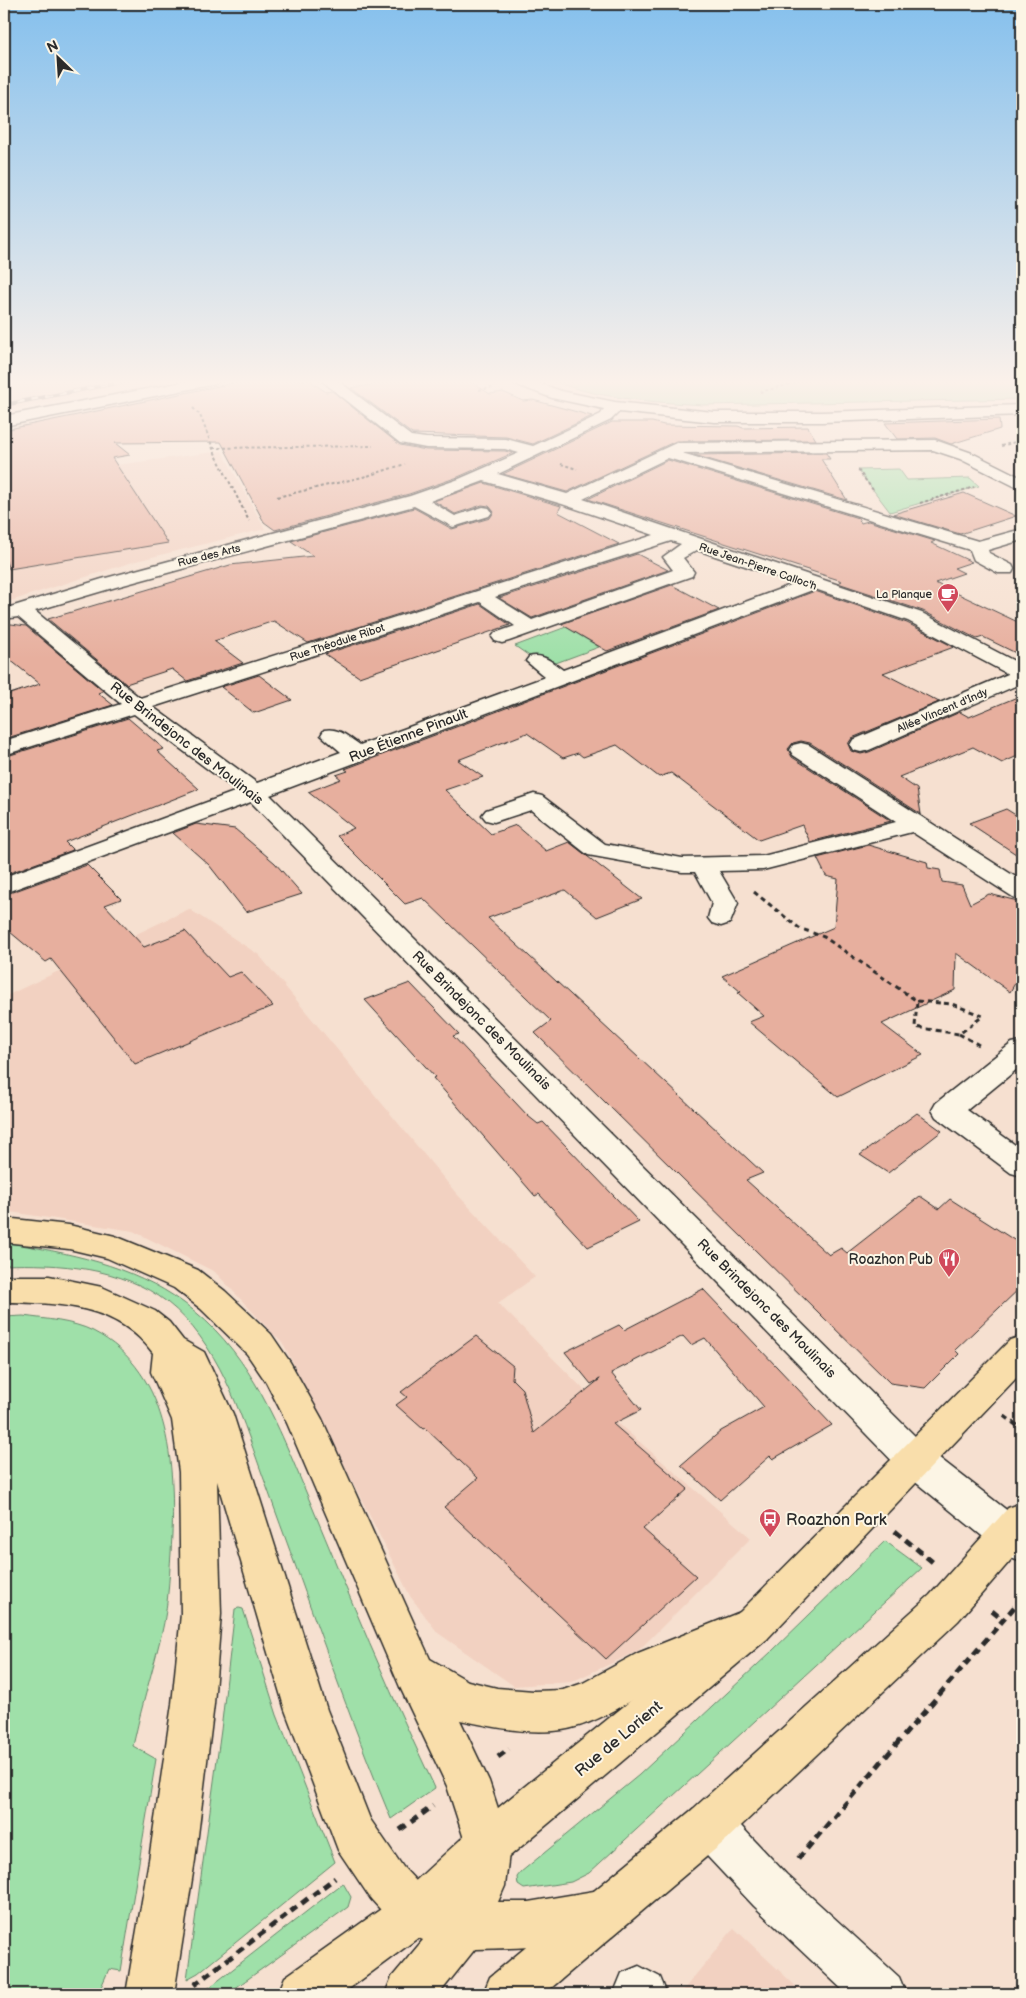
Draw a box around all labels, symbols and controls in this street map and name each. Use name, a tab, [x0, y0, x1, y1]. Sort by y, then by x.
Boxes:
north arrow	[32, 32, 82, 82]
text: N	[44, 37, 61, 57]
street label: Rue Jean-Pierre Calloc'h	[697, 540, 818, 593]
street label: Rue des Arts	[176, 541, 242, 570]
cafe icon: La Planque	[936, 582, 960, 613]
place label: La Planque	[876, 588, 932, 601]
street label: Rue Théodule Ribot	[288, 621, 387, 664]
street label: Rue Brindejonc des Moulinais	[107, 678, 267, 808]
street label: Allée Vincent d'Indy	[895, 685, 990, 735]
street label: Rue Étienne Pinault	[346, 704, 471, 766]
street label: Rue Brindejonc des Moulinais	[409, 947, 555, 1093]
street label: Rue Brindejonc des Moulinais	[694, 1235, 840, 1381]
restaurant icon: Roazhon Pub	[937, 1247, 961, 1278]
place label: Roazhon Pub	[849, 1251, 933, 1268]
bus stop icon: Roazhon Park	[758, 1507, 782, 1538]
place label: Roazhon Park	[786, 1511, 887, 1530]
street label: Rue de Lorient	[572, 1697, 666, 1781]

